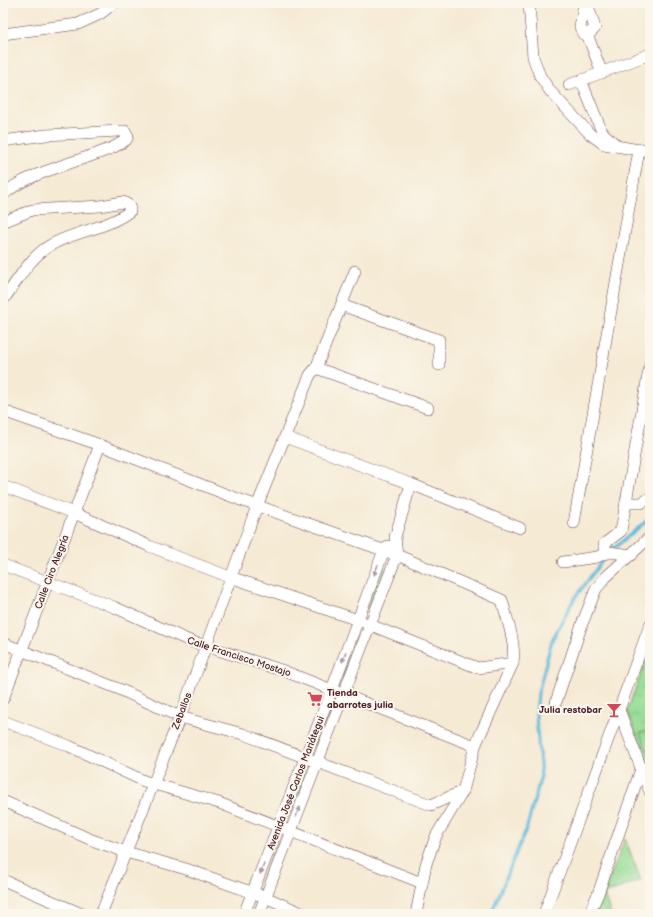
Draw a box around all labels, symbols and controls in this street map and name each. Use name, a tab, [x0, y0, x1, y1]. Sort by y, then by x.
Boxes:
street label: Calle Ciro Alegría	[32, 533, 72, 611]
one-way arrow	[373, 565, 379, 577]
street label: Calle Francisco Mostajo	[186, 635, 293, 680]
one-way arrow	[341, 651, 347, 663]
place label: Tienda abarrotes julia	[327, 687, 394, 711]
supermarket icon: Tienda abarrotes julia	[306, 690, 324, 708]
street label: Zeballos	[169, 691, 194, 732]
bar icon: Julia restobar	[605, 701, 623, 719]
place label: Julia restobar	[539, 704, 603, 716]
street label: Avenida José Carlos Mariátegui	[265, 714, 327, 852]
one-way arrow	[295, 806, 301, 818]
one-way arrow	[258, 864, 264, 876]

